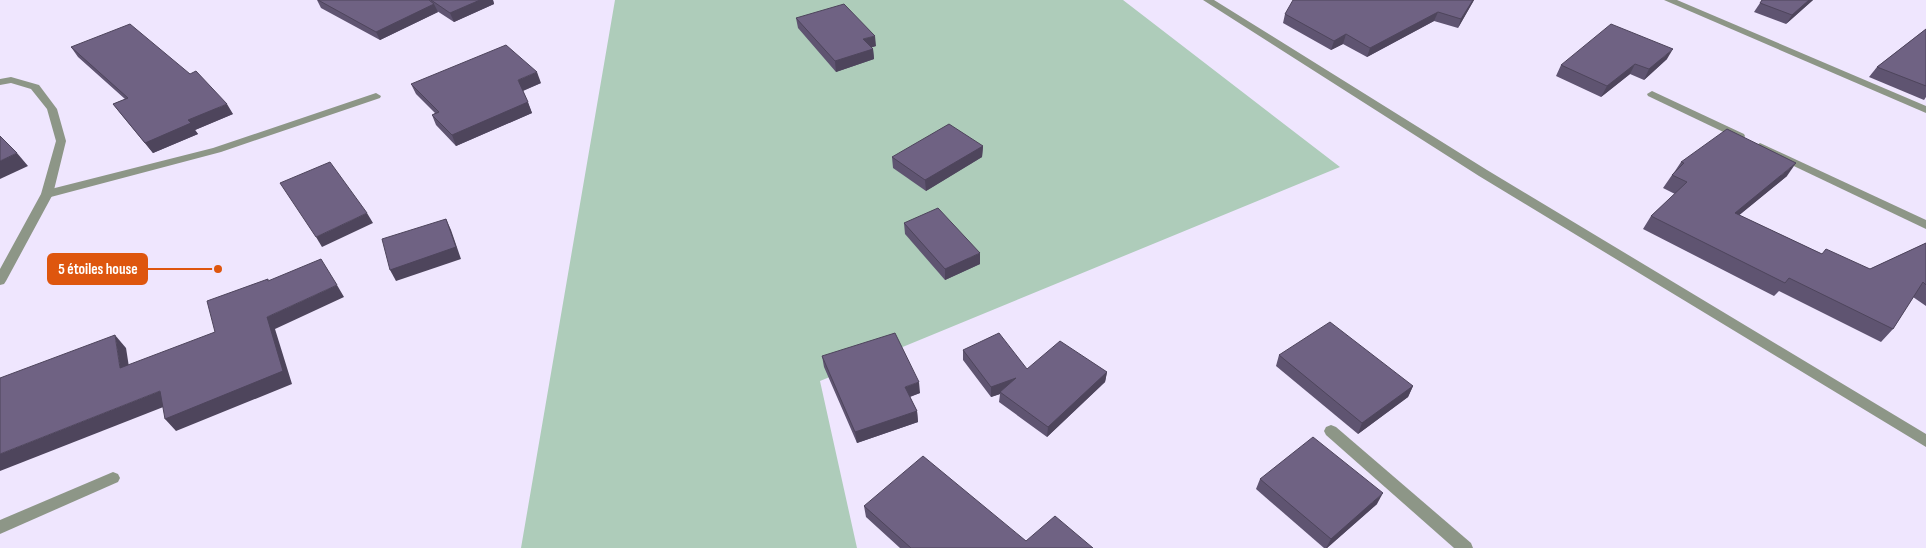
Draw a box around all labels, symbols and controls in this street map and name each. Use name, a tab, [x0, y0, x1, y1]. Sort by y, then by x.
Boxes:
callout: 5 étoiles house	[48, 254, 147, 284]
text: 5 étoiles house	[58, 260, 138, 279]

